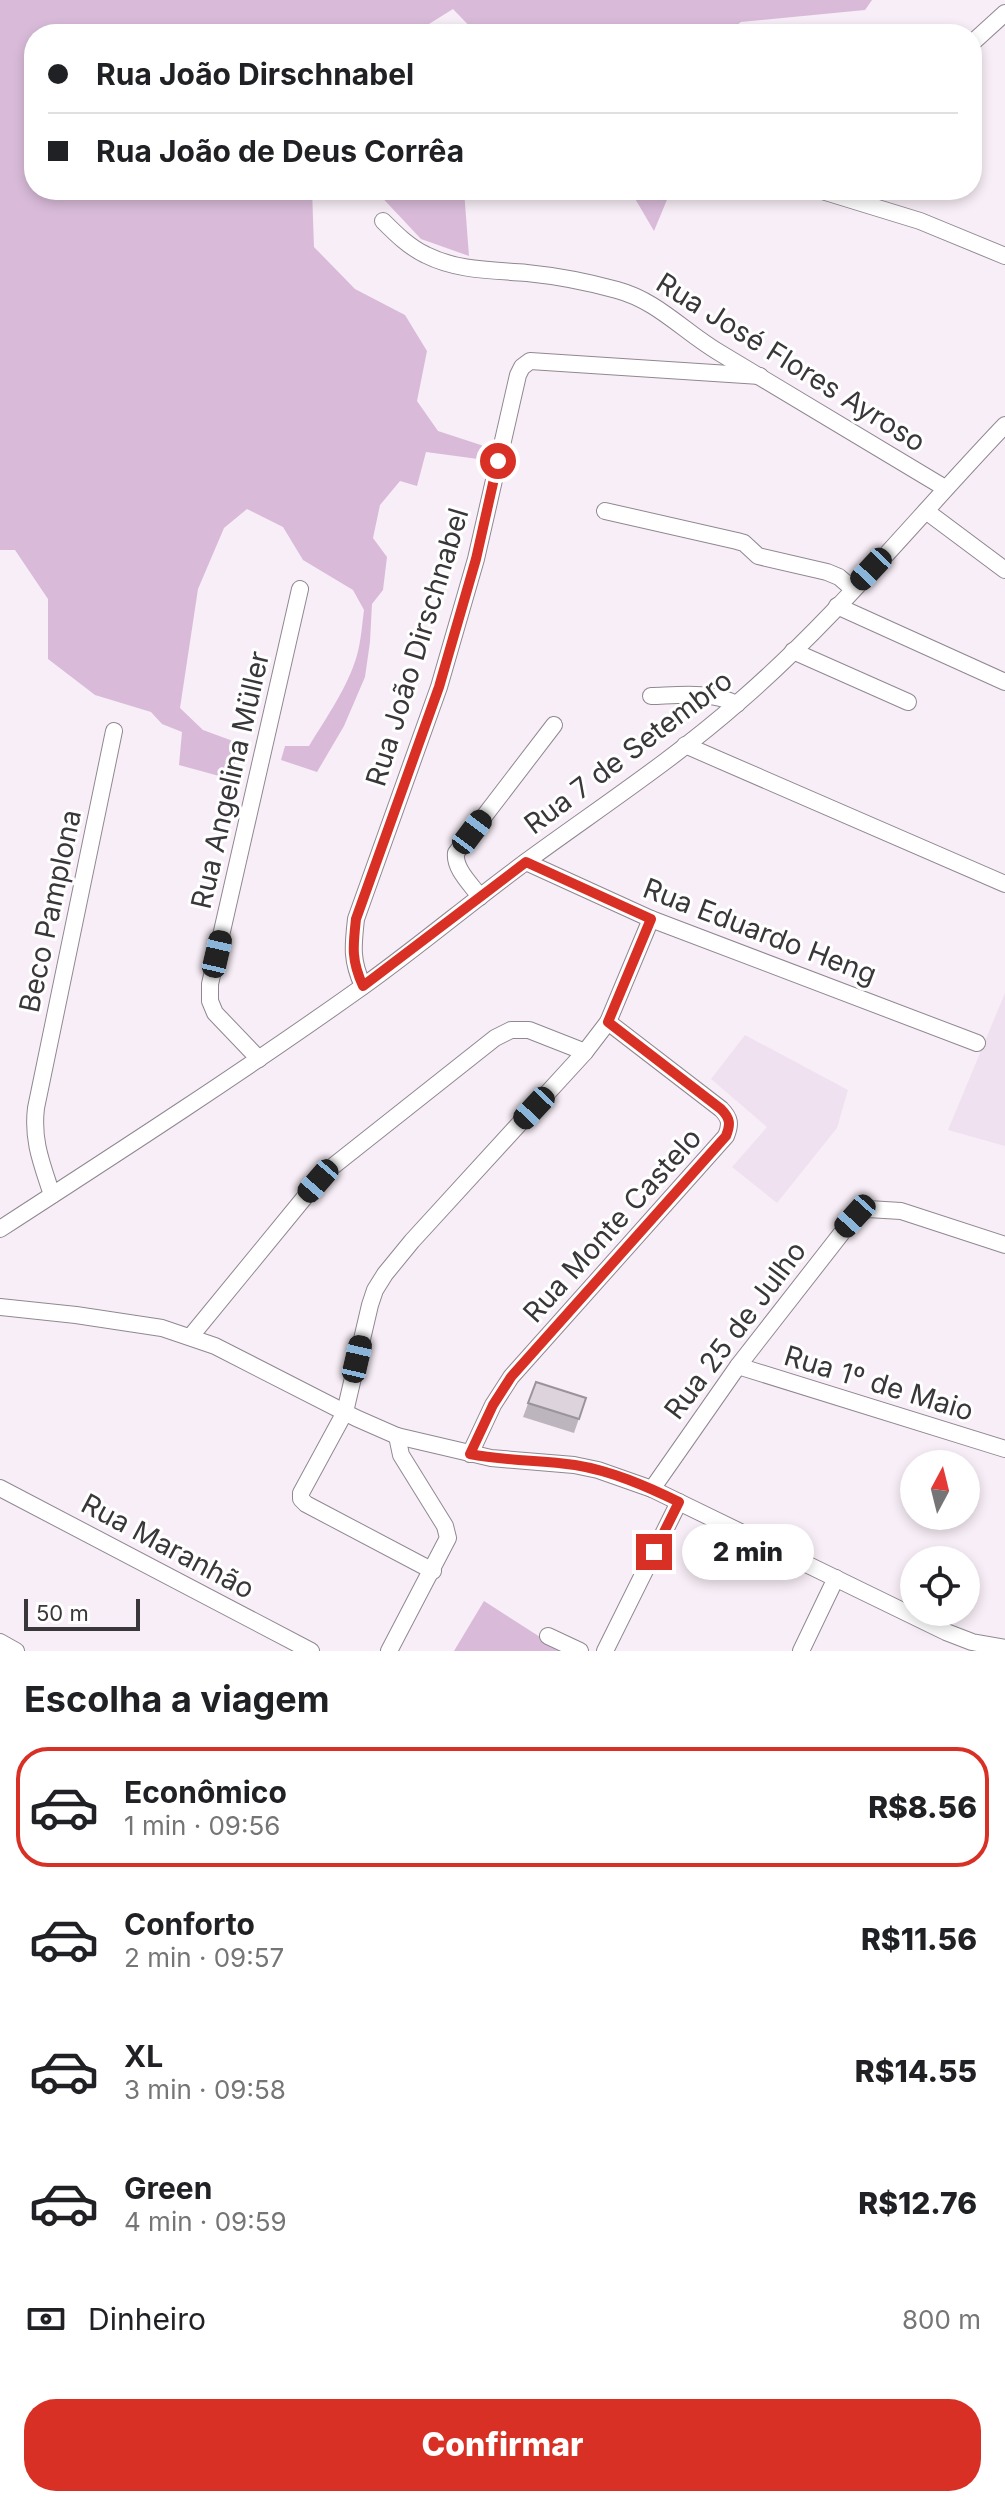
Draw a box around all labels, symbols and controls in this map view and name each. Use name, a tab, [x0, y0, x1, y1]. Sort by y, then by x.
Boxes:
text: Rua João Dirschnabel	[96, 56, 414, 92]
text: Rua João de Deus Corrêa	[96, 133, 464, 169]
street label: Rua José Flores Ayroso	[650, 265, 932, 459]
route start	[480, 443, 516, 479]
street label: Rua João Dirschnabel	[358, 504, 476, 790]
car	[846, 543, 896, 595]
street label: Rua Angelina Müller	[184, 648, 276, 912]
street label: Rua 7 de Setembro	[517, 663, 739, 841]
car	[448, 806, 496, 858]
street label: Beco Pamplona	[12, 807, 88, 1015]
street label: Rua Eduardo Heng	[639, 871, 881, 991]
car	[200, 928, 234, 980]
car	[509, 1082, 559, 1134]
street label: Rua Monte Castelo	[516, 1121, 708, 1329]
car	[293, 1155, 343, 1207]
car	[830, 1190, 880, 1242]
street label: Rua 25 de Julho	[657, 1234, 813, 1426]
car	[340, 1333, 374, 1385]
street label: Rua 1º de Maio	[780, 1338, 978, 1428]
north arrow	[900, 1450, 980, 1530]
map controls	[900, 1450, 980, 1626]
street label: Rua Maranhão	[76, 1486, 260, 1606]
callout: 2 min	[682, 1524, 814, 1580]
route end	[636, 1534, 672, 1570]
text: 2 min	[713, 1536, 783, 1567]
button: locate	[900, 1546, 980, 1626]
scale bar	[24, 1595, 140, 1631]
text: 50 m	[36, 1600, 89, 1626]
text: Escolha a viagem	[24, 1677, 330, 1721]
icon: car	[28, 1771, 100, 1843]
text: Econômico	[124, 1774, 287, 1810]
text: R$8.56	[868, 1789, 977, 1825]
text: 1 min · 09:56	[124, 1810, 280, 1841]
icon: car	[28, 1903, 100, 1975]
text: Conforto	[124, 1906, 255, 1942]
text: R$11.56	[861, 1921, 977, 1957]
text: 2 min · 09:57	[124, 1942, 284, 1973]
icon: car	[28, 2035, 100, 2107]
text: XL	[124, 2038, 163, 2074]
text: R$14.55	[855, 2053, 977, 2089]
text: 3 min · 09:58	[124, 2074, 286, 2105]
icon: car	[28, 2167, 100, 2239]
text: Green	[124, 2170, 212, 2206]
text: R$12.76	[858, 2185, 977, 2221]
text: 4 min · 09:59	[124, 2206, 287, 2237]
icon: cash	[24, 2297, 68, 2341]
text: Dinheiro	[88, 2301, 206, 2337]
text: 800 m	[902, 2304, 981, 2335]
button: Confirmar	[24, 2399, 981, 2491]

